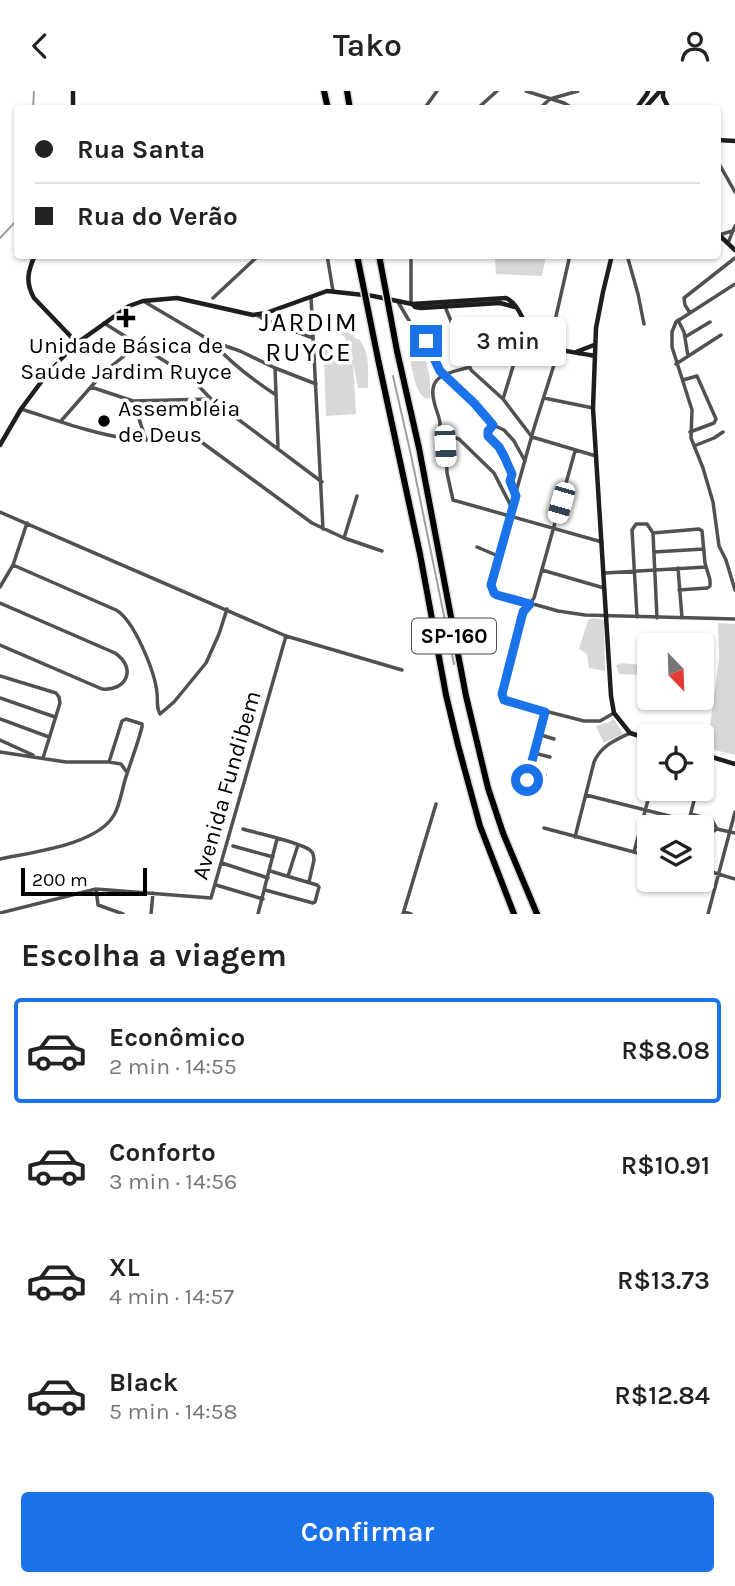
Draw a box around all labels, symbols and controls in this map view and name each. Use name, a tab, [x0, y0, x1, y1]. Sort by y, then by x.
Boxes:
icon: back	[21, 27, 59, 65]
text: Tako	[333, 27, 402, 64]
icon: person	[676, 27, 714, 65]
text: Rua Santa	[77, 134, 205, 165]
text: Rua do Verão	[77, 201, 238, 232]
district label: JARDIM RUYCE	[259, 307, 359, 368]
marker: Unidade Básica de Saúde Jardim Ruyce	[116, 308, 136, 328]
callout: 3 min	[450, 317, 566, 365]
route end	[410, 325, 442, 357]
text: 3 min	[476, 328, 540, 355]
place label: Unidade Básica de Saúde Jardim Ruyce	[20, 332, 232, 385]
place label: Assembléia de Deus	[118, 395, 240, 448]
marker: Assembléia de Deus	[96, 413, 112, 429]
car	[434, 424, 457, 468]
car	[546, 480, 577, 526]
road number: SP-160	[412, 619, 496, 653]
north arrow	[637, 633, 714, 711]
map controls	[637, 633, 714, 892]
street label: Avenida Fundibem	[187, 688, 266, 883]
button: locate	[637, 724, 714, 801]
route start	[511, 764, 543, 796]
button: layers	[637, 815, 714, 892]
scale bar	[21, 865, 147, 897]
text: 200 m	[32, 869, 88, 891]
text: Escolha a viagem	[21, 937, 287, 974]
icon: car	[25, 1019, 88, 1082]
text: Econômico	[109, 1022, 245, 1053]
text: R$8.08	[621, 1035, 710, 1066]
text: 2 min · 14:55	[109, 1053, 237, 1080]
icon: car	[25, 1134, 88, 1197]
text: Conforto	[109, 1137, 216, 1168]
text: R$10.91	[621, 1150, 710, 1181]
text: 3 min · 14:56	[109, 1168, 237, 1195]
icon: car	[25, 1249, 88, 1312]
text: XL	[109, 1252, 140, 1283]
text: R$13.73	[617, 1265, 710, 1296]
text: 4 min · 14:57	[109, 1283, 234, 1310]
icon: car	[25, 1364, 88, 1427]
text: Black	[109, 1367, 178, 1398]
text: R$12.84	[614, 1380, 710, 1411]
text: 5 min · 14:58	[109, 1398, 238, 1425]
button: Confirmar	[21, 1492, 714, 1572]

